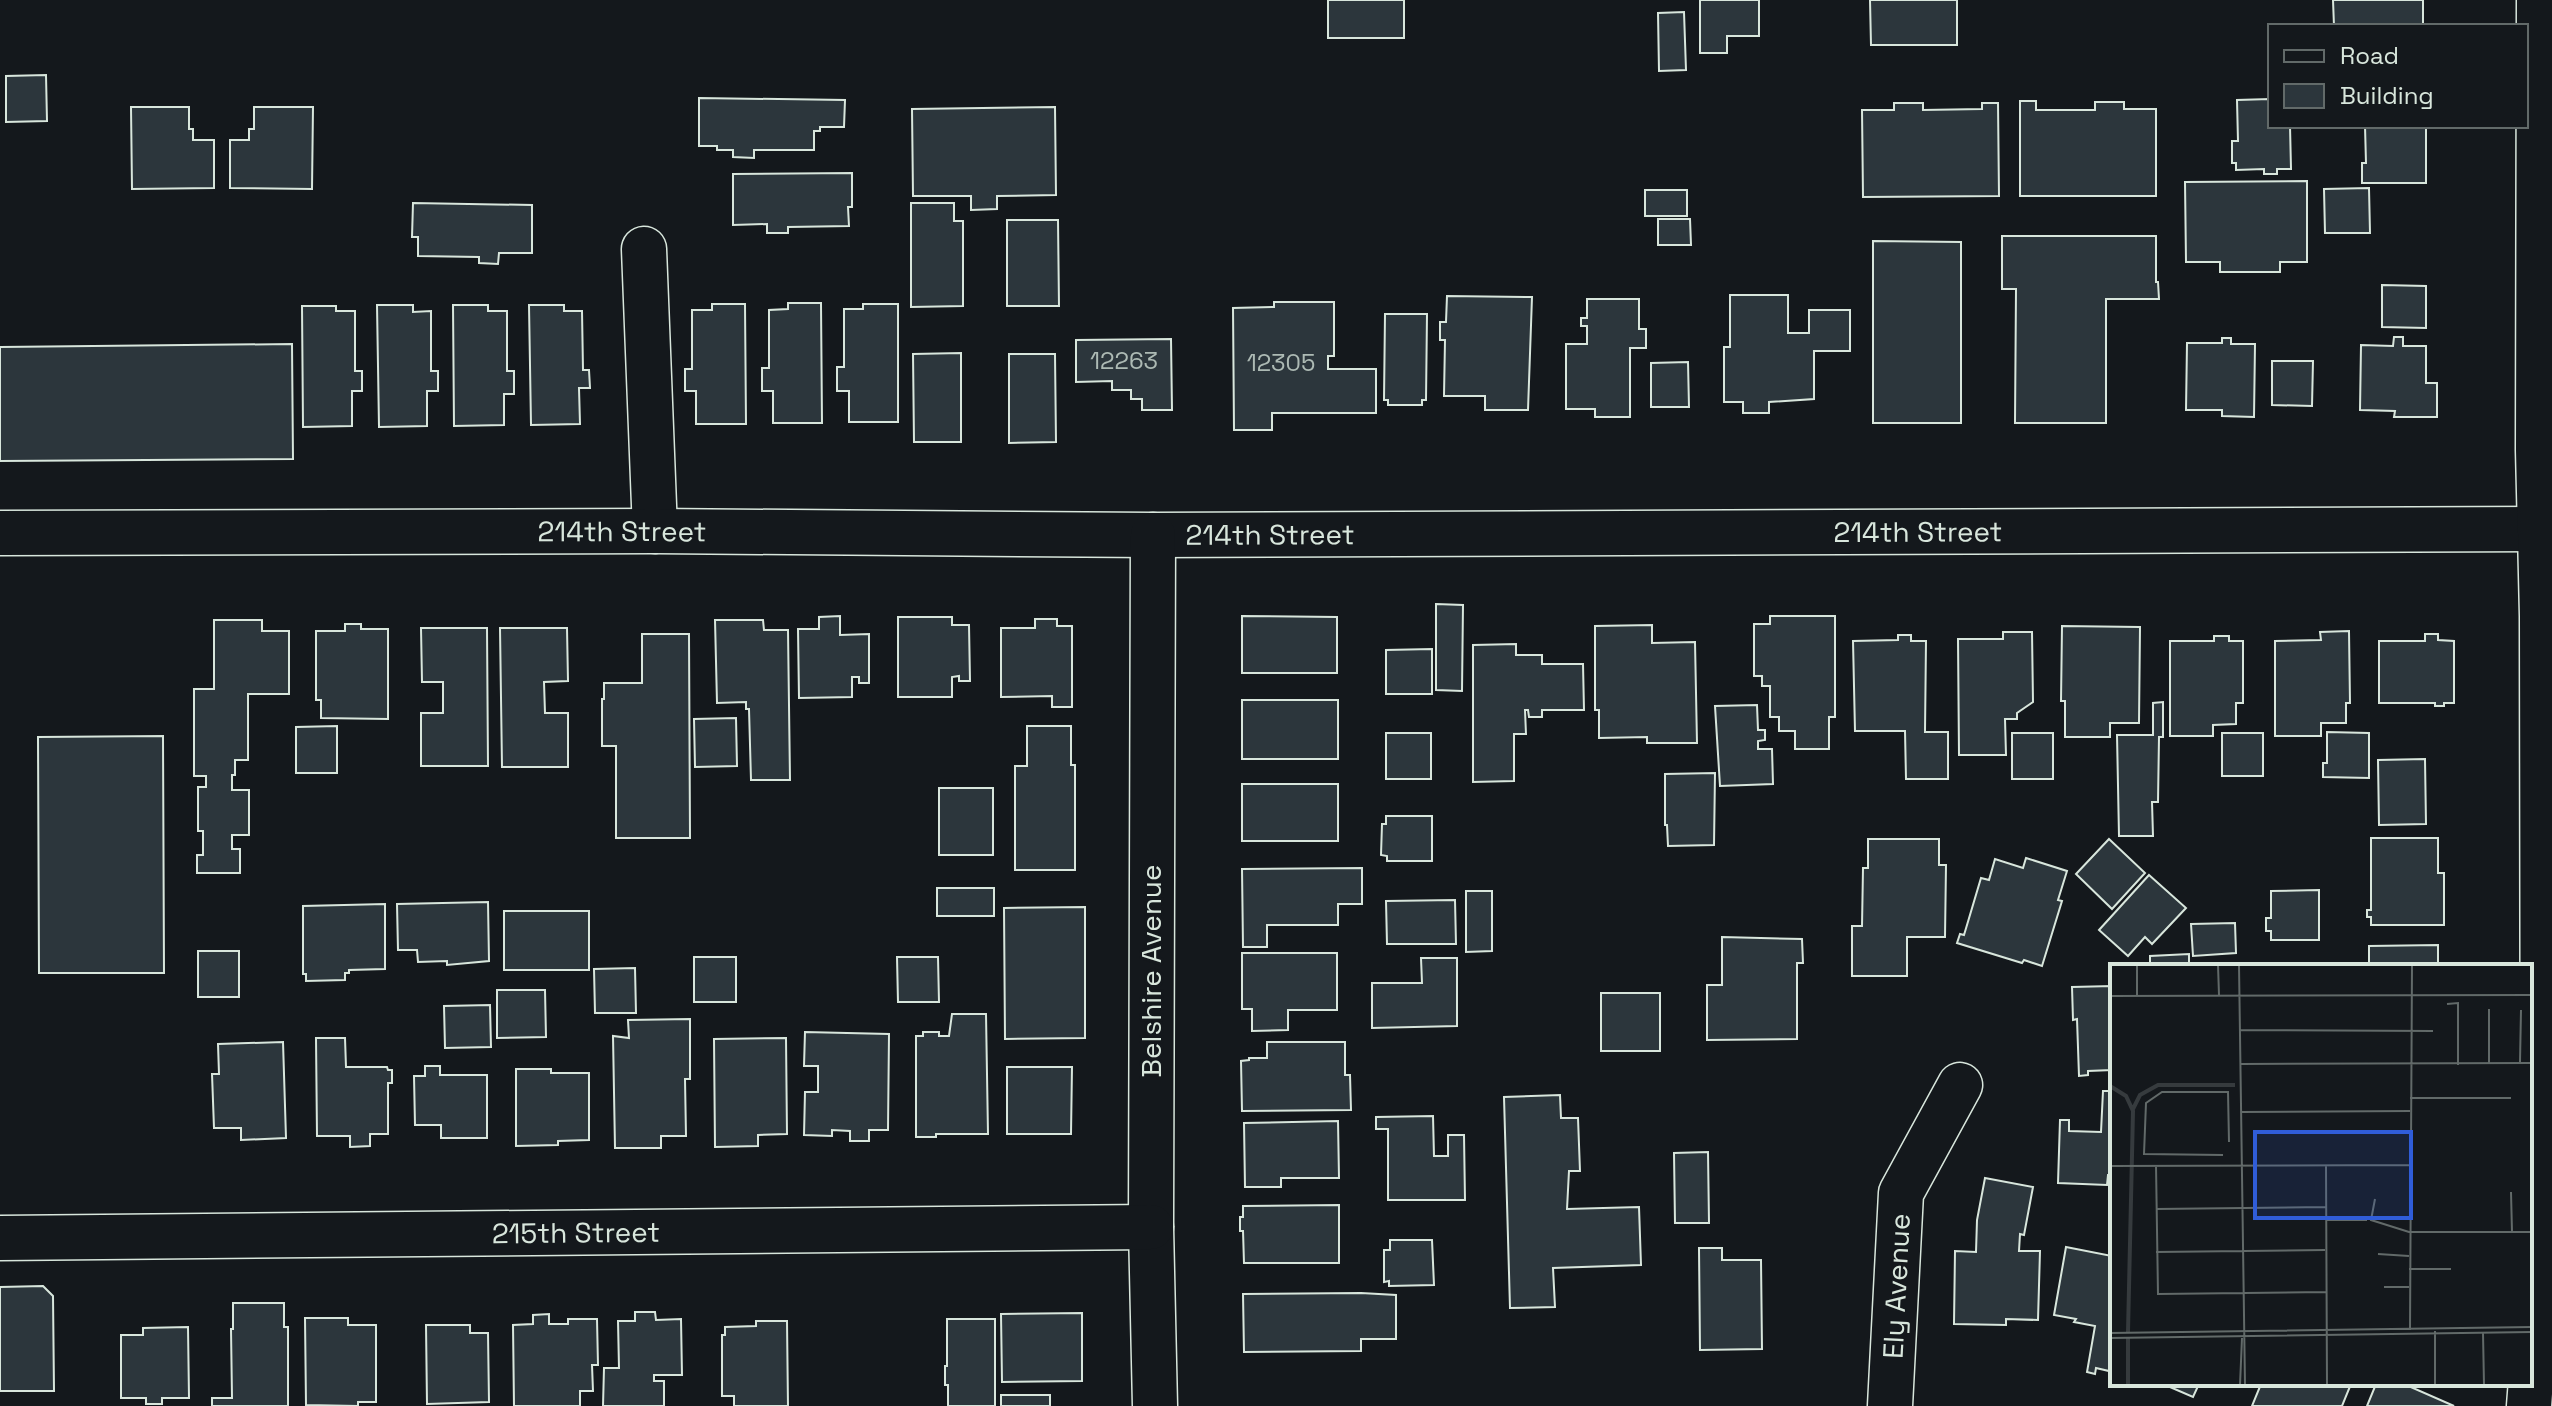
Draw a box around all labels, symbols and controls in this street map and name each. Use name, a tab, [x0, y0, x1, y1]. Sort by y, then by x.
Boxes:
legend	[2268, 24, 2528, 128]
text: Road	[2340, 40, 2399, 71]
text: Building	[2340, 80, 2434, 111]
house number: 12263	[1090, 345, 1158, 376]
house number: 12305	[1247, 347, 1315, 378]
street label: 214th Street	[537, 513, 707, 549]
street label: 214th Street	[1833, 513, 2003, 550]
street label: 214th Street	[1185, 516, 1355, 553]
street label: Belshire Avenue	[1133, 864, 1169, 1078]
inset map	[2110, 964, 2532, 1386]
street label: Ely Avenue	[1874, 1213, 1918, 1360]
street label: 215th Street	[492, 1214, 660, 1251]

